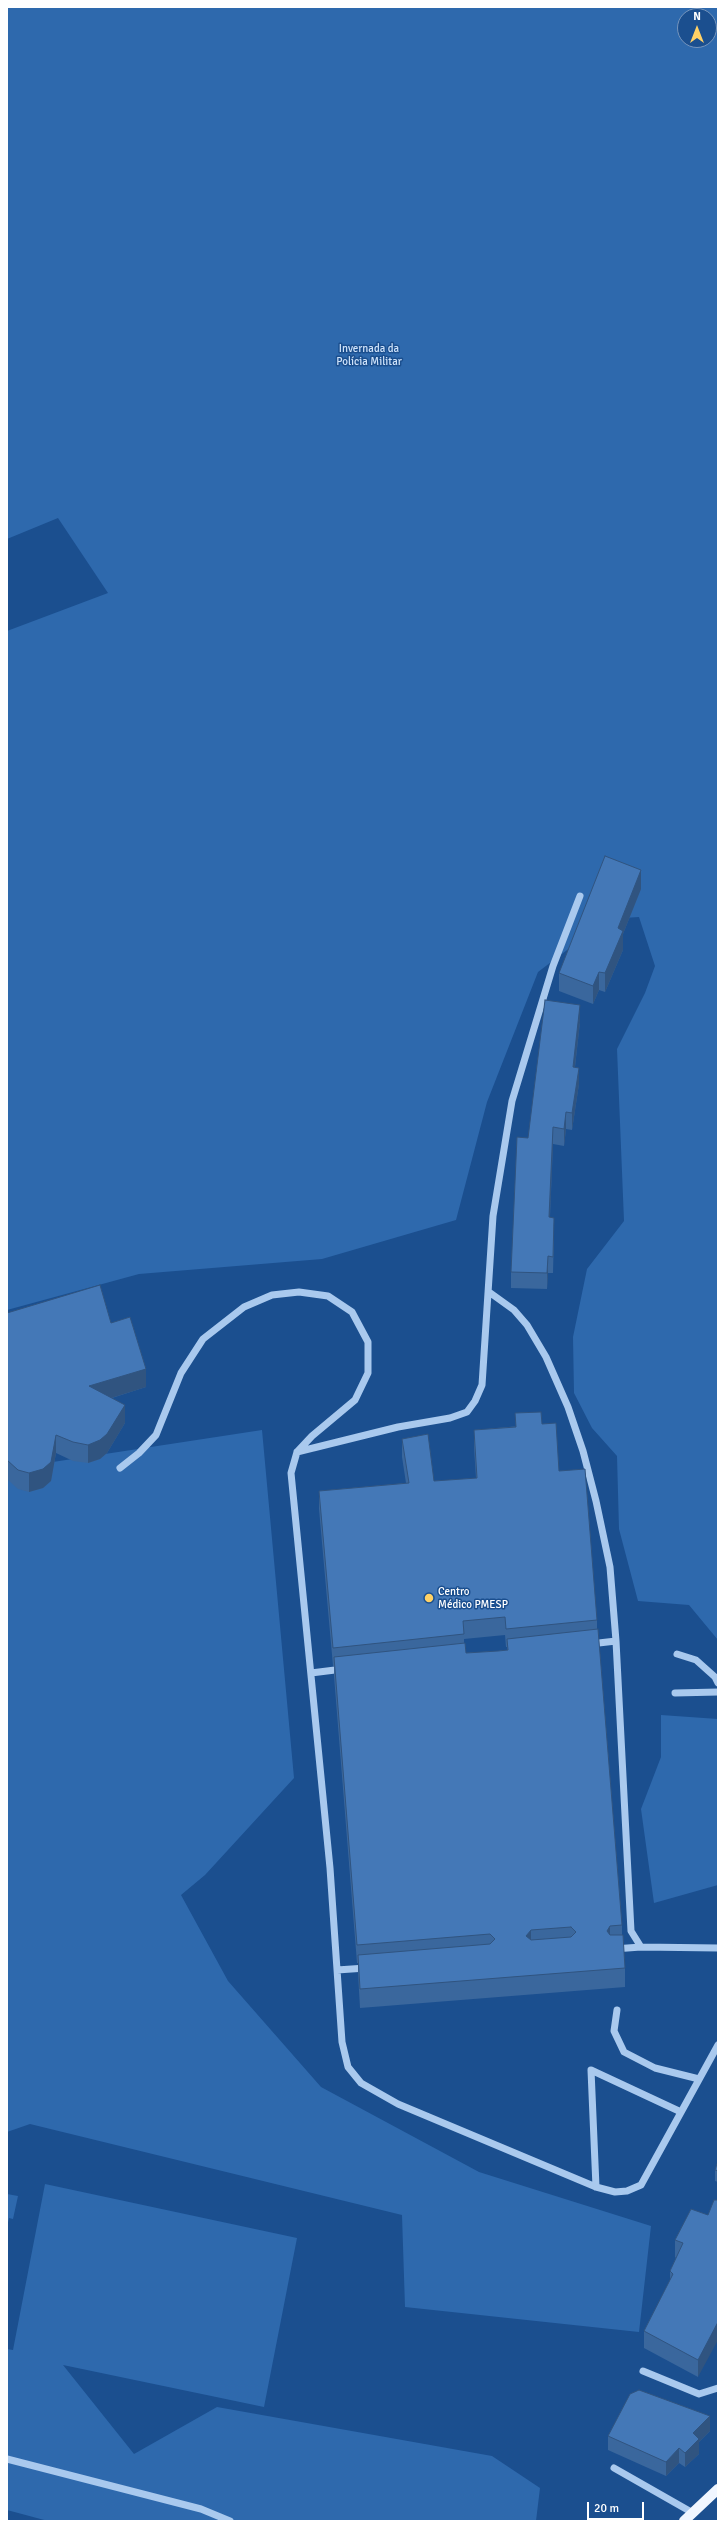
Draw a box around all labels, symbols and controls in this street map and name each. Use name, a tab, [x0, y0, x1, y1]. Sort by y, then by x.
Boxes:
north arrow	[677, 8, 717, 48]
text: N	[693, 10, 701, 23]
park label: Invernada da Polícia Militar	[336, 342, 402, 368]
place label: Centro Médico PMESP	[438, 1585, 508, 1611]
marker: Centro Médico PMESP	[423, 1592, 435, 1604]
scale bar	[589, 2494, 646, 2520]
text: 20 m	[594, 2501, 619, 2516]

